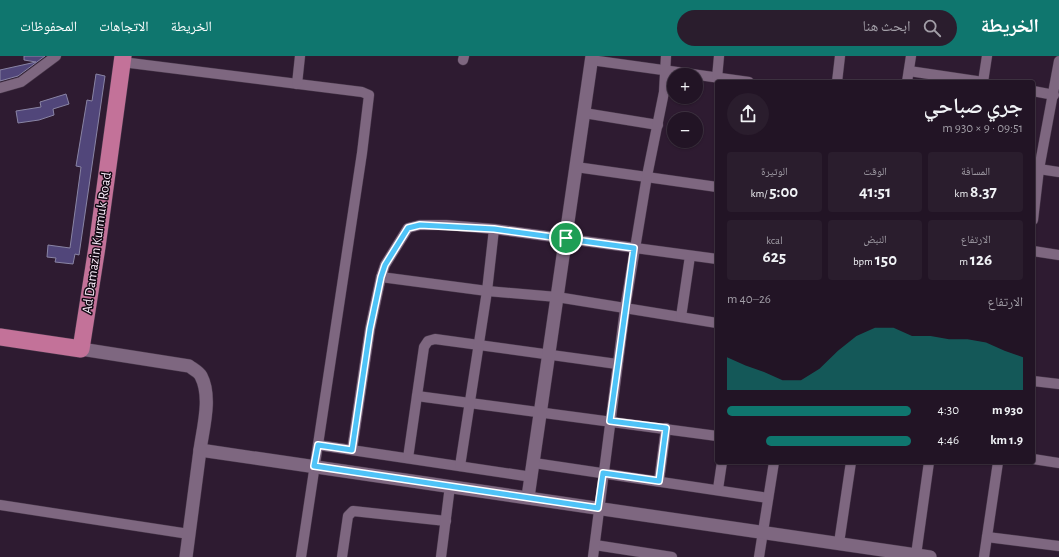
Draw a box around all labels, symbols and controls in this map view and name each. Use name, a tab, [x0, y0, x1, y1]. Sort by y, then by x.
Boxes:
search box	[677, 10, 957, 46]
icon: search	[921, 17, 943, 39]
text: الخريطة	[981, 17, 1039, 36]
text: ابحث هنا	[862, 19, 911, 34]
text: المحفوظات	[20, 20, 77, 34]
text: الاتجاهات	[99, 20, 149, 34]
text: الخريطة	[171, 20, 212, 34]
map controls	[667, 68, 703, 148]
button: +	[667, 68, 703, 104]
button: share	[727, 93, 769, 135]
text: جري صباحي	[924, 95, 1023, 117]
button: −	[667, 112, 703, 148]
text: 09:51 · 9 × 930 m	[942, 122, 1023, 135]
text: الوتيرة	[761, 166, 788, 177]
text: الوقت	[863, 166, 887, 177]
text: المسافة	[961, 166, 990, 177]
street label: Ad Damazin Kurmuk Road	[80, 171, 114, 315]
text: 5:00	[769, 183, 798, 200]
text: 41:51	[859, 183, 891, 200]
text: 8.37	[970, 183, 997, 200]
text: /km	[750, 188, 769, 199]
text: km	[954, 188, 970, 199]
pin	[549, 221, 583, 255]
icon: arrive	[555, 227, 577, 249]
text: النبض	[863, 234, 887, 245]
text: الارتفاع	[961, 234, 991, 245]
text: kcal	[766, 235, 783, 246]
text: 625	[763, 248, 786, 265]
text: 150	[875, 251, 897, 268]
text: 126	[970, 251, 992, 268]
text: bpm	[853, 256, 875, 267]
text: m	[959, 256, 970, 267]
text: 26–40 m	[727, 293, 771, 306]
text: الارتفاع	[988, 296, 1023, 309]
text: 4:30	[938, 404, 959, 417]
text: 930 m	[992, 404, 1023, 417]
text: 4:46	[937, 434, 959, 447]
text: 1.9 km	[990, 434, 1023, 447]

